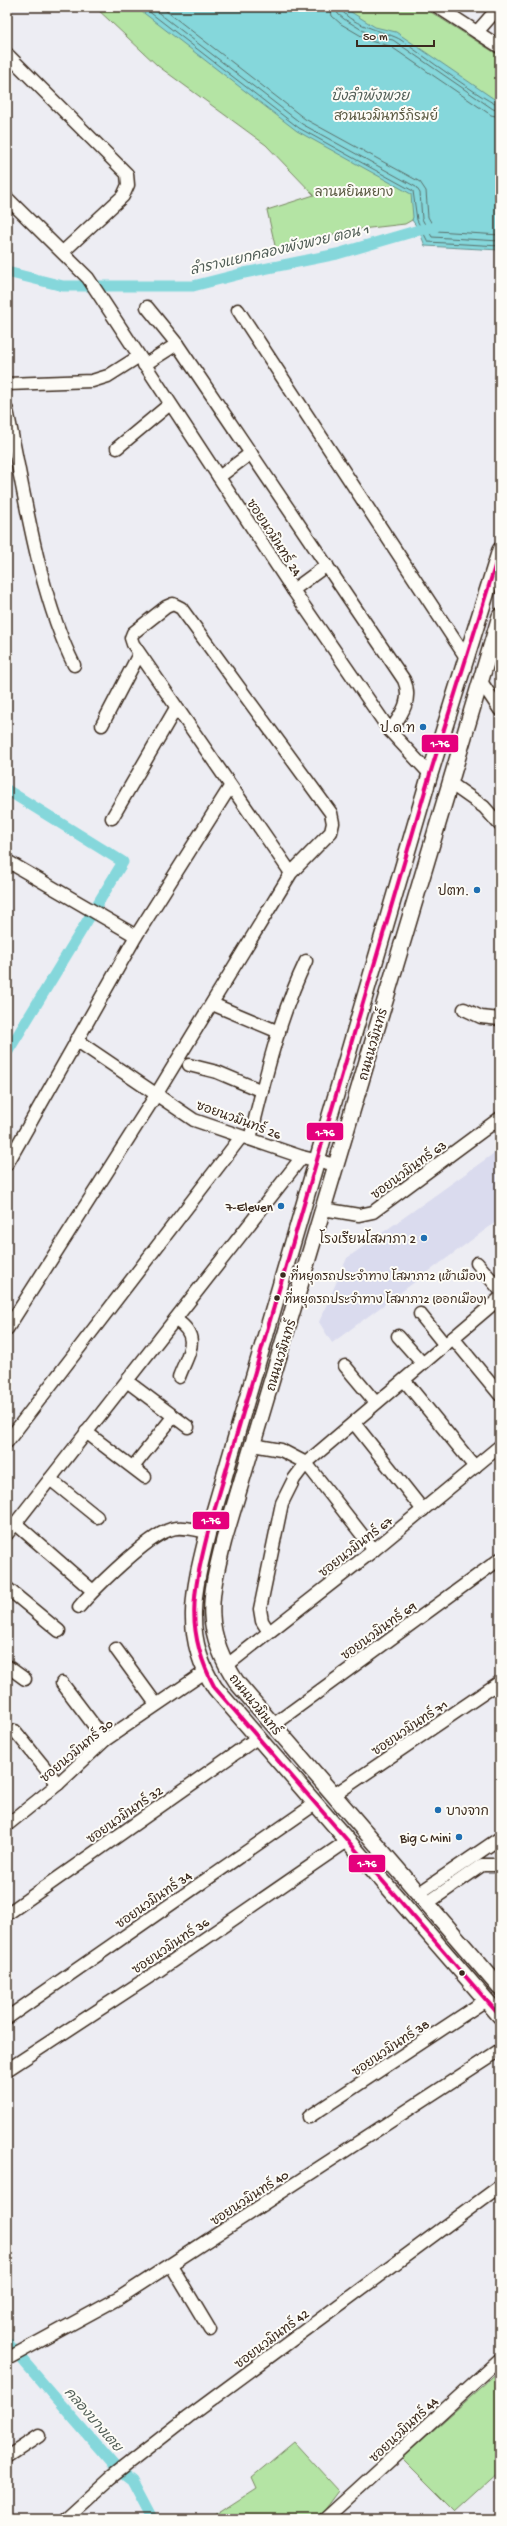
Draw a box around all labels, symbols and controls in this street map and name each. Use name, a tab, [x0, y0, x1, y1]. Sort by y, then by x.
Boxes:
scale bar	[357, 22, 434, 48]
text: 50 m	[363, 31, 388, 45]
water label: บึงลำพังพวย	[331, 86, 411, 106]
park label: สวนนวมินทร์ภิรมย์	[334, 106, 438, 125]
park label: ลานหยินหยาง	[315, 184, 393, 201]
water label: ลำรางแยกคลองพังพวย ตอน 1	[188, 220, 371, 280]
street label: ซอยนวมินทร์ 24	[242, 495, 307, 580]
place label: ป.ด.ท	[380, 720, 415, 737]
marker: ป.ด.ท	[418, 722, 428, 732]
line badge: 1-76	[421, 734, 459, 753]
text: 1-76	[429, 739, 450, 751]
place label: ปตท.	[438, 883, 469, 900]
marker: ปตท.	[472, 885, 482, 895]
street label: ถนนนวมินทร์	[353, 1005, 392, 1083]
street label: ซอยนวมินทร์ 26	[194, 1095, 284, 1144]
line badge: 1-76	[306, 1122, 344, 1141]
text: 1-76	[314, 1128, 335, 1140]
street label: ซอยนวมินทร์ 63	[366, 1135, 450, 1203]
place label: 7-Eleven	[225, 1201, 274, 1216]
marker: 7-Eleven	[276, 1201, 286, 1211]
place label: โรงเรียนโสมาภา 2	[319, 1229, 417, 1248]
marker: โรงเรียนโสมาภา 2	[419, 1233, 429, 1243]
place label: ที่หยุดรถประจำทาง โสมาภา2 (เข้าเมือง)	[290, 1265, 486, 1285]
marker: ที่หยุดรถประจำทาง โสมาภา2 (เข้าเมือง)	[278, 1270, 288, 1280]
place label: ที่หยุดรถประจำทาง โสมาภา2 (ออกเมือง)	[284, 1288, 487, 1308]
marker: ที่หยุดรถประจำทาง โสมาภา2 (ออกเมือง)	[272, 1293, 282, 1303]
street label: ถนนนวมินทร์	[260, 1316, 301, 1394]
line badge: 1-76	[192, 1511, 230, 1530]
street label: ซอยนวมินทร์ 67	[314, 1511, 397, 1582]
text: 1-76	[200, 1516, 221, 1528]
street label: ซอยนวมินทร์ 69	[337, 1596, 420, 1664]
street label: ถนนนวมินทร์	[225, 1669, 287, 1740]
street label: ซอยนวมินทร์ 71	[367, 1695, 451, 1760]
street label: ซอยนวมินทร์ 30	[36, 1714, 118, 1787]
street label: ซอยนวมินทร์ 32	[82, 1781, 167, 1848]
marker: บางจาก	[433, 1805, 443, 1815]
place label: บางจาก	[446, 1805, 489, 1820]
place label: Big C Mini	[399, 1832, 451, 1847]
marker: Big C Mini	[454, 1832, 464, 1842]
line badge: 1-76	[348, 1854, 386, 1873]
text: 1-76	[356, 1859, 377, 1871]
street label: ซอยนวมินทร์ 34	[111, 1866, 195, 1933]
street label: ซอยนวมินทร์ 36	[128, 1912, 213, 1978]
unlabelled marker	[457, 1968, 467, 1978]
street label: ซอยนวมินทร์ 38	[348, 2014, 433, 2081]
street label: ซอยนวมินทร์ 40	[206, 2165, 293, 2230]
street label: ซอยนวมินทร์ 42	[230, 2304, 313, 2373]
water label: คลองบางเตย	[60, 2385, 126, 2458]
street label: ซอยนวมินทร์ 44	[364, 2392, 442, 2467]

